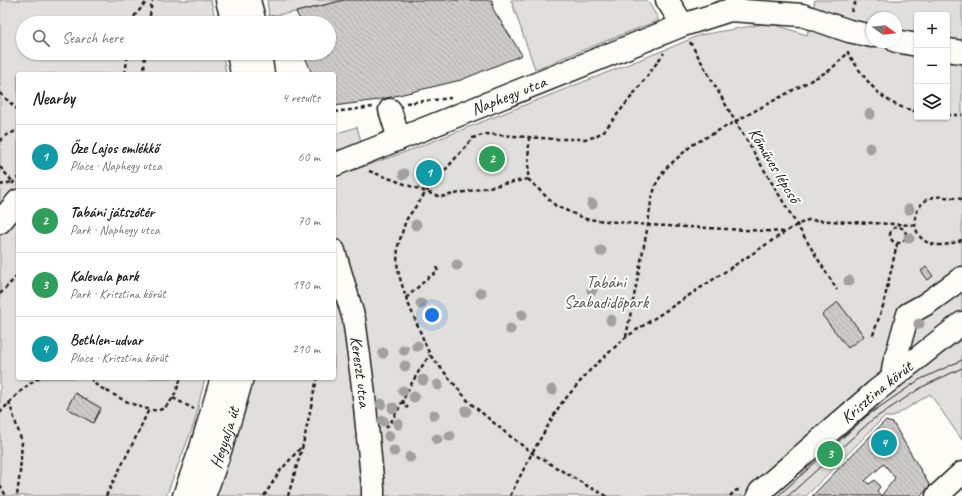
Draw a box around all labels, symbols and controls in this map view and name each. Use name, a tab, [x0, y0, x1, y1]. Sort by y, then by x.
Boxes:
north arrow	[866, 12, 902, 48]
map controls	[914, 12, 950, 120]
button: +	[914, 12, 950, 48]
search box	[16, 16, 336, 60]
icon: search	[30, 27, 52, 49]
text: Search here	[62, 29, 123, 48]
button: −	[914, 48, 950, 84]
street label: Naphegy utca	[468, 70, 551, 120]
button: layers	[914, 84, 950, 120]
text: Nearby	[32, 88, 75, 109]
text: 4 results	[282, 90, 320, 106]
street label: Kőműves lépcső	[744, 124, 807, 209]
text: Őze Lajos emlékkő	[70, 139, 158, 158]
pin: 2	[479, 144, 505, 174]
text: 1	[42, 149, 48, 165]
text: 60 m	[298, 149, 320, 165]
text: Place · Naphegy utca	[70, 158, 162, 174]
pin: 1	[416, 158, 442, 188]
text: Tabáni játszótér	[70, 203, 154, 222]
text: 2	[42, 213, 48, 229]
text: 70 m	[298, 213, 320, 229]
text: Park · Naphegy utca	[70, 222, 160, 238]
text: Kalevala park	[70, 267, 138, 286]
park label: Tabáni Szabadidőpark	[564, 272, 650, 313]
text: 3	[42, 277, 48, 293]
text: 190 m	[292, 277, 320, 293]
text: Park · Krisztina körút	[70, 286, 166, 302]
your location	[422, 305, 442, 325]
text: Bethlen-udvar	[70, 331, 142, 350]
street label: Kereszt utca	[345, 335, 375, 410]
text: 4	[42, 341, 48, 357]
text: 210 m	[292, 341, 320, 357]
text: Place · Krisztina körút	[70, 350, 168, 366]
street label: Krisztina körút	[836, 355, 919, 428]
street label: Hegyalja út	[205, 402, 245, 471]
pin: 4	[871, 428, 897, 458]
pin: 3	[817, 439, 843, 469]

